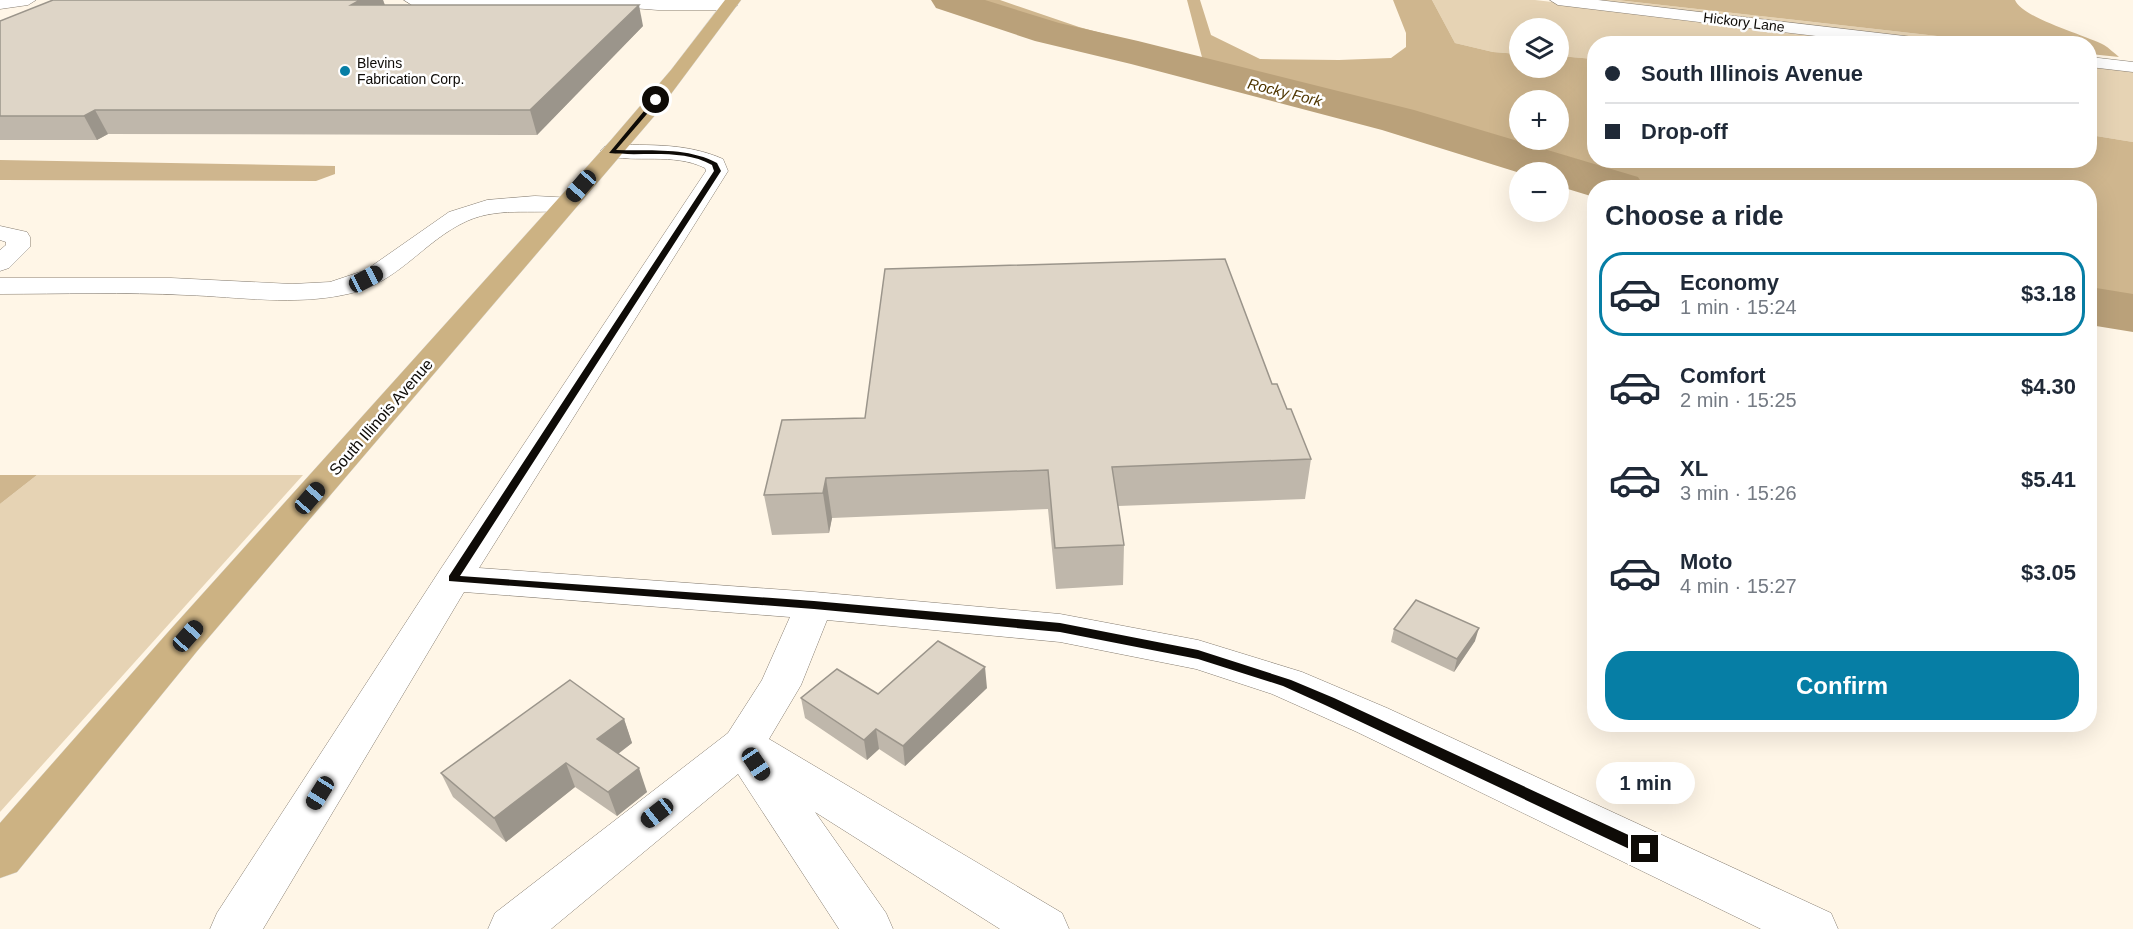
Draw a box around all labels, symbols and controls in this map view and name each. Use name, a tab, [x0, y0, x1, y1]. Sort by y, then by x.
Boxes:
street label: Hickory Lane	[1702, 9, 1786, 35]
map controls	[1509, 18, 1569, 222]
button: layers	[1509, 18, 1569, 78]
place label: Blevins Fabrication Corp.	[357, 55, 464, 87]
text: South Illinois Avenue	[1641, 61, 1863, 86]
marker: Blevins Fabrication Corp.	[338, 64, 352, 78]
water label: Rocky Fork	[1246, 75, 1325, 110]
route start	[642, 86, 669, 113]
button: +	[1509, 90, 1569, 150]
text: Drop-off	[1641, 119, 1728, 144]
button: −	[1509, 162, 1569, 222]
car	[562, 167, 600, 205]
text: Choose a ride	[1605, 201, 1784, 231]
car	[346, 263, 386, 295]
icon: car	[1608, 267, 1662, 321]
text: Economy	[1680, 270, 1779, 295]
text: $3.18	[2021, 281, 2076, 306]
text: 1 min · 15:24	[1680, 296, 1797, 318]
street label: South Illinois Avenue	[326, 355, 436, 479]
icon: car	[1608, 360, 1662, 414]
text: Comfort	[1680, 363, 1766, 388]
text: $4.30	[2021, 374, 2076, 399]
text: 2 min · 15:25	[1680, 389, 1797, 411]
icon: car	[1608, 453, 1662, 507]
text: XL	[1680, 456, 1708, 481]
text: $5.41	[2021, 467, 2076, 492]
car	[291, 479, 329, 517]
text: 3 min · 15:26	[1680, 482, 1797, 504]
icon: car	[1608, 546, 1662, 600]
text: Moto	[1680, 549, 1733, 574]
text: $3.05	[2021, 560, 2076, 585]
text: 4 min · 15:27	[1680, 575, 1797, 597]
car	[169, 617, 207, 655]
button: Confirm	[1605, 651, 2079, 720]
car	[738, 744, 774, 784]
callout: 1 min	[1596, 762, 1694, 804]
text: 1 min	[1619, 772, 1672, 794]
car	[303, 773, 337, 813]
car	[637, 795, 677, 831]
route end	[1631, 835, 1658, 862]

